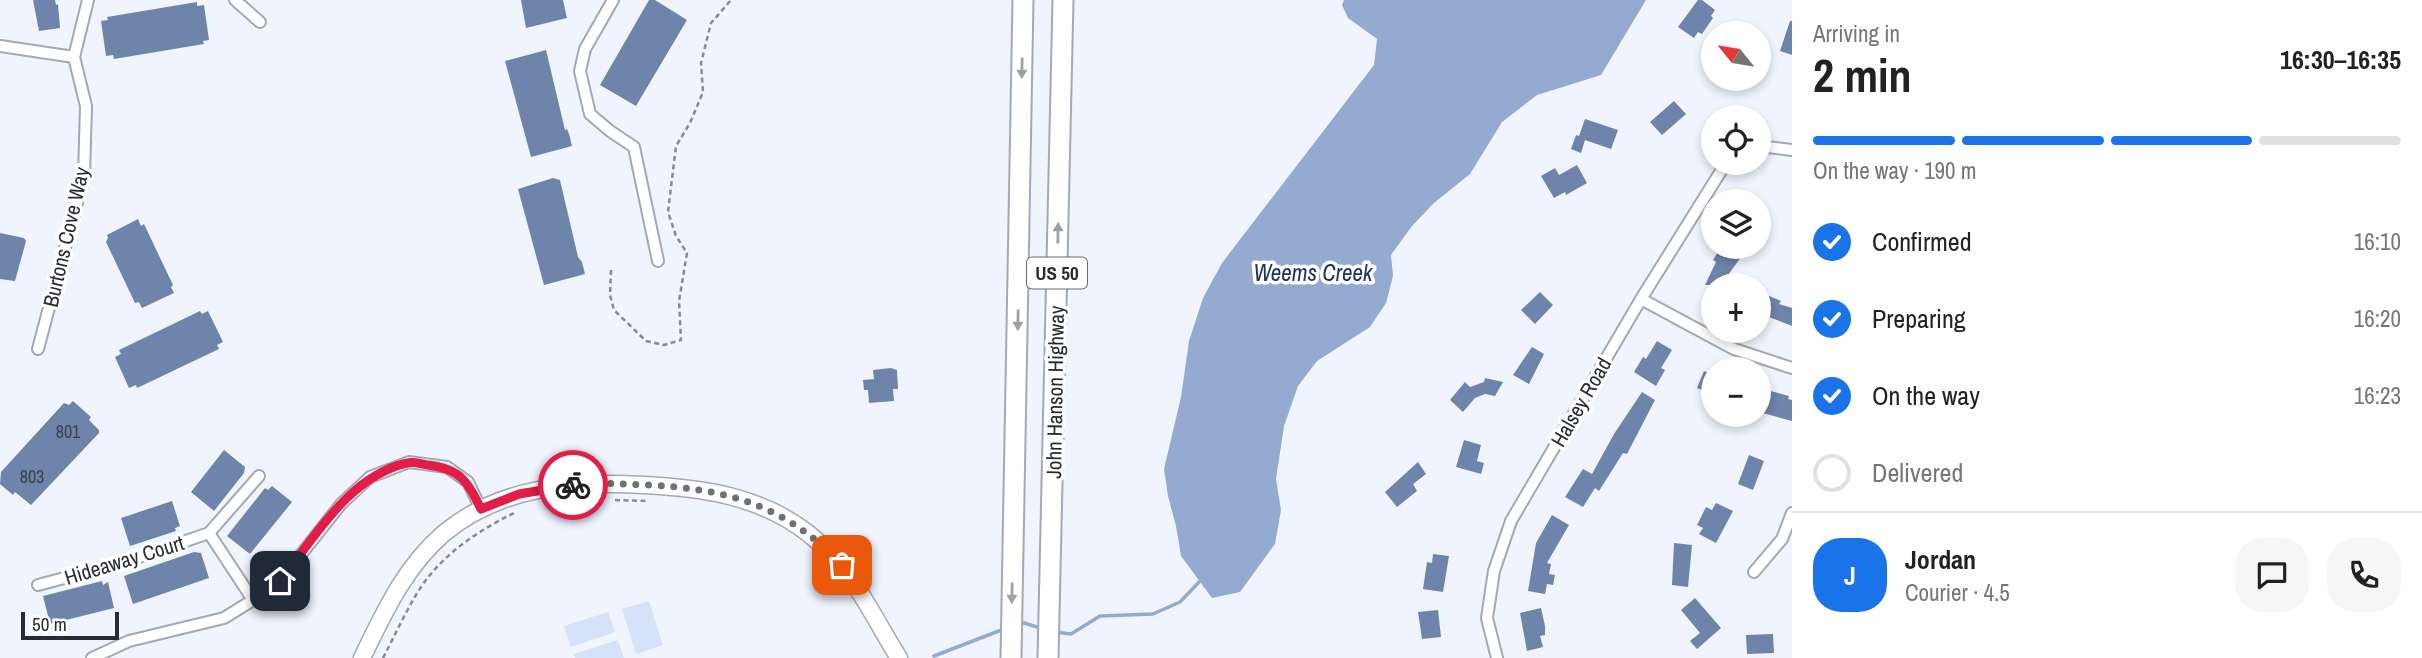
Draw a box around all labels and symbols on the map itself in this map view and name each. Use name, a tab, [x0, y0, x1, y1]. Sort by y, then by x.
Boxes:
north arrow	[1701, 21, 1771, 91]
one-way arrow	[1016, 57, 1028, 79]
street label: Burtons Cove Way	[36, 164, 96, 310]
one-way arrow	[1053, 221, 1064, 243]
water label: Weems Creek	[1253, 257, 1374, 288]
road number: US 50	[1027, 258, 1087, 288]
street label: John Hanson Highway	[1039, 305, 1071, 479]
one-way arrow	[1012, 309, 1023, 331]
street label: Halsey Road	[1544, 352, 1618, 452]
house number: 801	[56, 419, 81, 444]
courier	[538, 450, 608, 520]
house number: 803	[20, 464, 44, 489]
street label: Hideaway Court	[61, 528, 187, 592]
pin	[812, 535, 872, 595]
pin	[250, 551, 310, 611]
one-way arrow	[1006, 582, 1018, 604]
scale bar	[21, 609, 119, 641]

